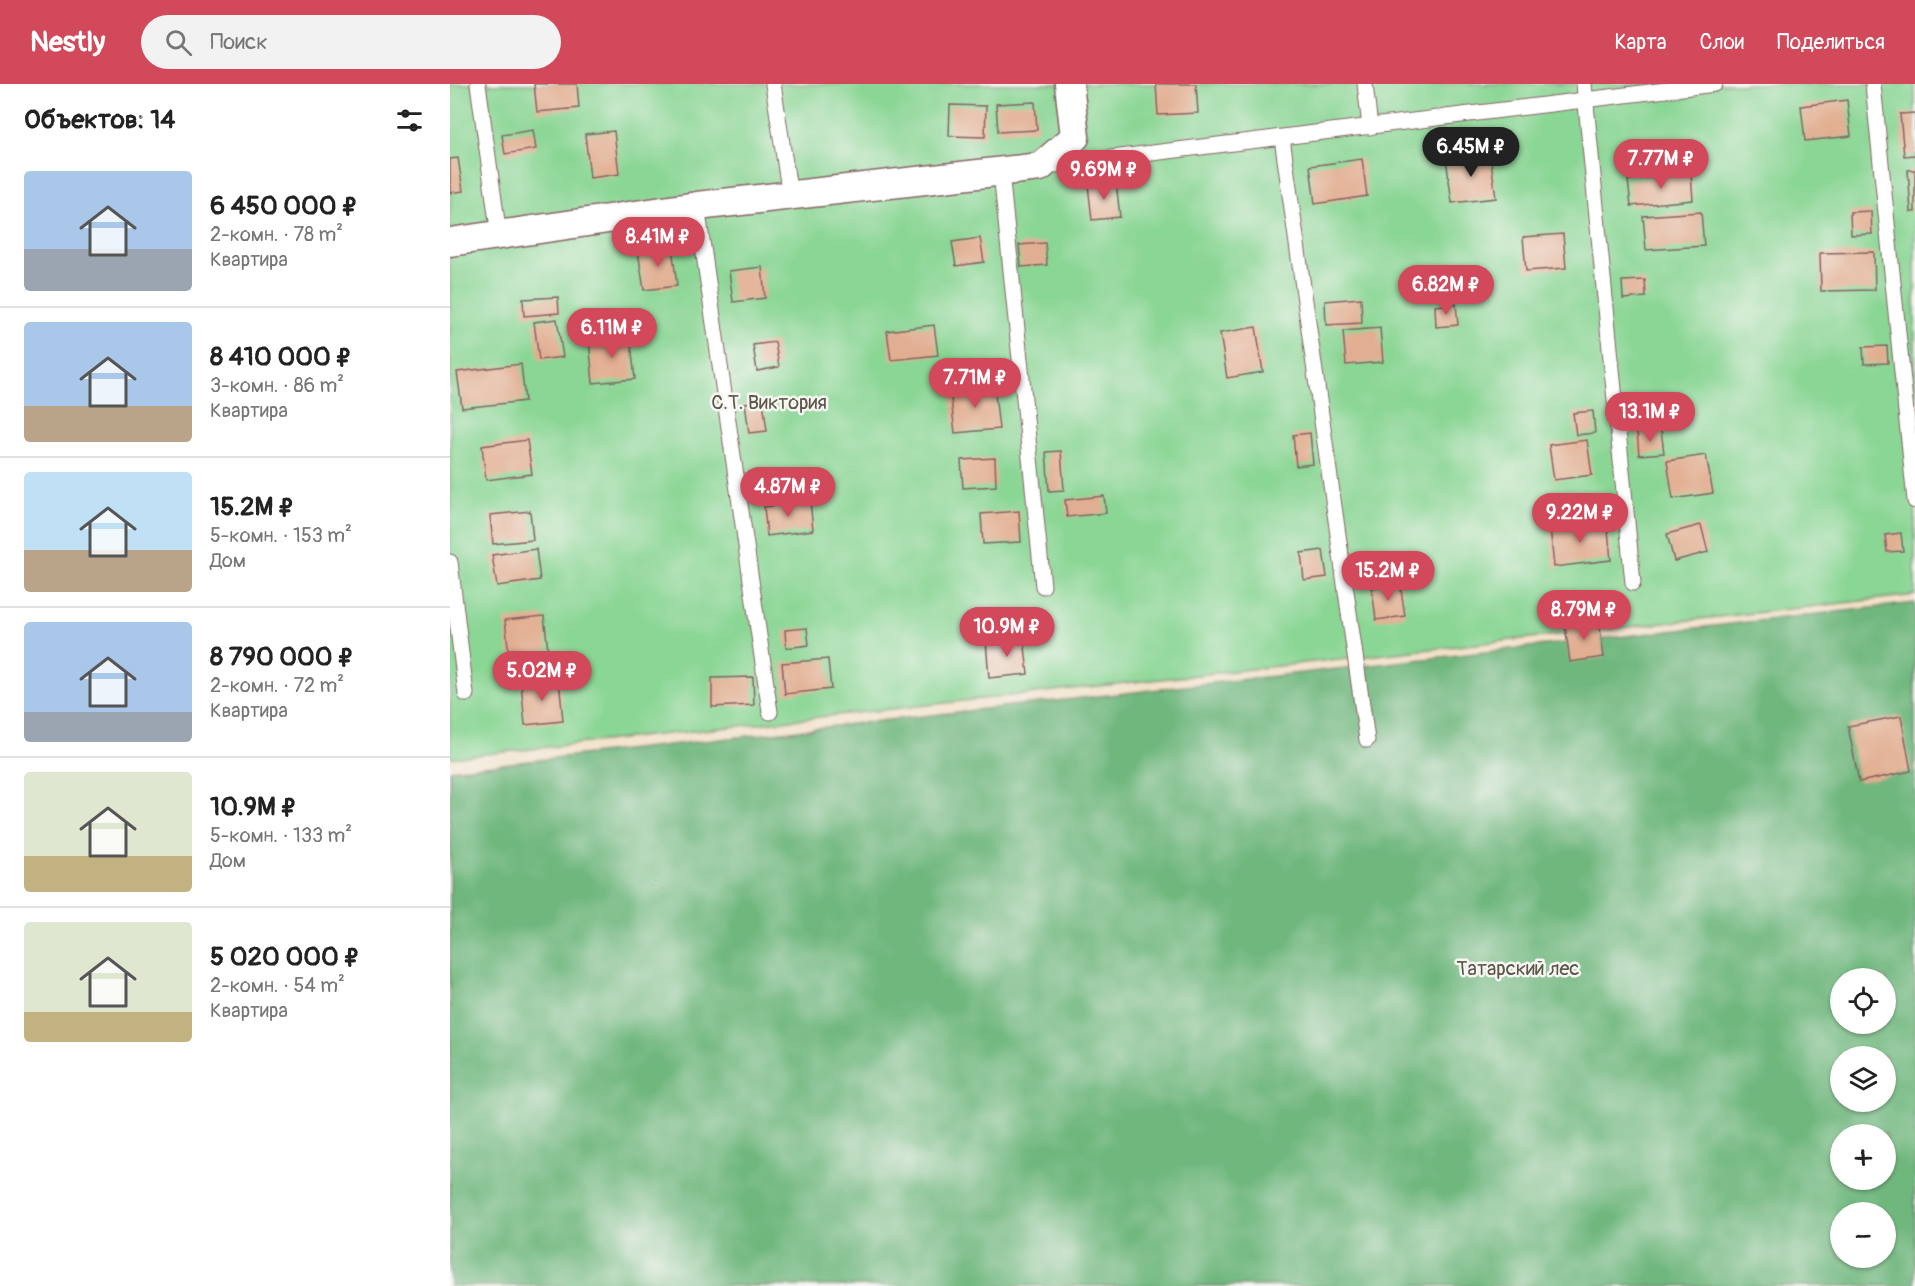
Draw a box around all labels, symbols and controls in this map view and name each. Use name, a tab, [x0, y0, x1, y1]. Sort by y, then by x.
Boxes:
search box	[141, 15, 561, 69]
text: Nestly	[30, 25, 105, 60]
icon: search	[162, 26, 195, 59]
text: Поиск	[210, 28, 268, 56]
text: Карта	[1614, 29, 1666, 56]
text: Слои	[1699, 29, 1744, 56]
text: Поделиться	[1777, 29, 1885, 56]
text: Объектов: 14	[24, 104, 175, 136]
icon: filters	[393, 104, 426, 137]
pin: 6.45M ₽	[1416, 127, 1526, 178]
text: 6.45M ₽	[1436, 134, 1506, 159]
pin: 7.77M ₽	[1606, 139, 1716, 190]
text: 7.77M ₽	[1628, 146, 1694, 171]
pin: 9.69M ₽	[1049, 150, 1159, 201]
text: 9.69M ₽	[1070, 157, 1138, 182]
text: 6 450 000 ₽	[210, 190, 358, 222]
icon: home	[72, 195, 144, 267]
pin: 8.41M ₽	[603, 217, 713, 268]
text: 2-комн. · 78 m²	[210, 222, 343, 247]
text: 8.41M ₽	[626, 224, 690, 249]
text: Квартира	[210, 247, 288, 272]
pin: 6.82M ₽	[1391, 265, 1501, 316]
text: 6.82M ₽	[1412, 272, 1480, 297]
pin: 6.11M ₽	[557, 308, 667, 359]
text: 6.11M ₽	[581, 315, 643, 340]
text: 8 410 000 ₽	[210, 341, 352, 373]
icon: home	[72, 346, 144, 418]
pin: 7.71M ₽	[920, 358, 1030, 409]
text: 7.71M ₽	[943, 365, 1007, 390]
text: 3-комн. · 86 m²	[210, 373, 344, 398]
park label: С.Т. Виктория	[711, 390, 827, 415]
pin: 13.1M ₽	[1595, 392, 1705, 443]
text: Квартира	[210, 398, 288, 423]
text: 13.1M ₽	[1619, 399, 1681, 424]
pin: 4.87M ₽	[733, 467, 843, 518]
text: 4.87M ₽	[754, 474, 822, 499]
text: 15.2M ₽	[210, 491, 294, 523]
pin: 9.22M ₽	[1525, 493, 1635, 544]
icon: home	[72, 496, 144, 568]
text: 9.22M ₽	[1546, 500, 1614, 525]
text: 5-комн. · 153 m²	[210, 523, 352, 548]
text: Дом	[210, 548, 246, 573]
pin: 15.2M ₽	[1333, 551, 1443, 602]
text: 15.2M ₽	[1356, 558, 1420, 583]
pin: 8.79M ₽	[1529, 590, 1639, 641]
text: 8.79M ₽	[1551, 597, 1617, 622]
pin: 10.9M ₽	[952, 607, 1062, 658]
text: 10.9M ₽	[974, 614, 1040, 639]
text: 8 790 000 ₽	[210, 641, 354, 673]
icon: home	[72, 646, 144, 718]
pin: 5.02M ₽	[487, 651, 597, 702]
text: 5.02M ₽	[507, 658, 577, 683]
text: 2-комн. · 72 m²	[210, 673, 344, 698]
text: Квартира	[210, 698, 288, 723]
text: 10.9M ₽	[210, 791, 297, 823]
icon: home	[72, 796, 144, 868]
text: 5-комн. · 133 m²	[210, 823, 352, 848]
text: Дом	[210, 848, 246, 873]
text: 5 020 000 ₽	[210, 941, 360, 973]
icon: home	[72, 946, 144, 1018]
park label: Татарский лес	[1456, 956, 1580, 981]
map controls	[1830, 968, 1896, 1268]
button: locate	[1830, 968, 1896, 1034]
text: 2-комн. · 54 m²	[210, 973, 345, 998]
text: Квартира	[210, 998, 288, 1023]
button: layers	[1830, 1046, 1896, 1112]
button: +	[1830, 1124, 1896, 1190]
button: −	[1830, 1202, 1896, 1268]

